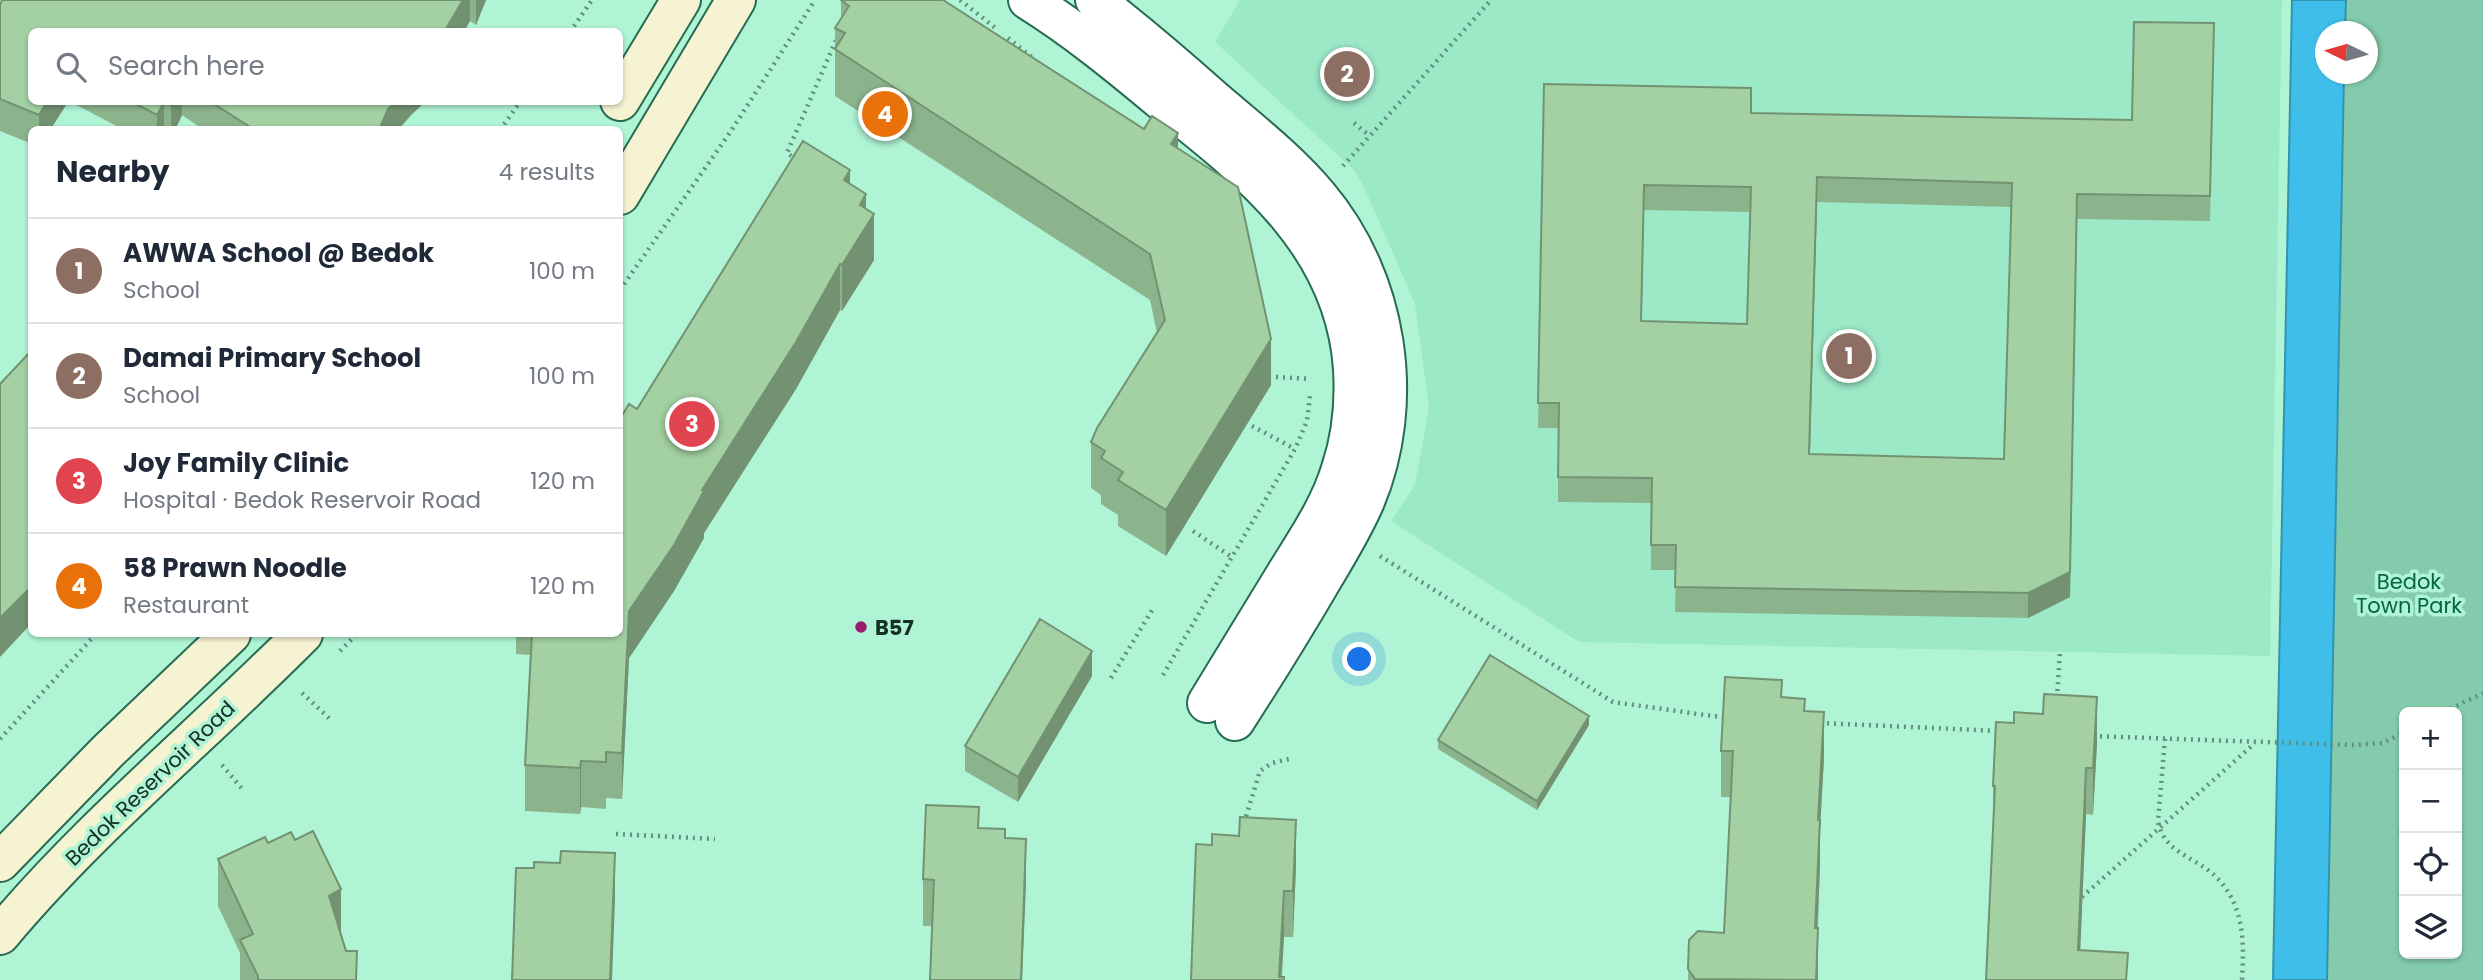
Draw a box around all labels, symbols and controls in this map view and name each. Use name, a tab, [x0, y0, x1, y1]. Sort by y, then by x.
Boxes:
north arrow	[2315, 21, 2378, 84]
search box	[28, 28, 623, 105]
icon: search	[52, 48, 90, 86]
text: Search here	[108, 48, 265, 84]
pin: 2	[1324, 48, 1370, 100]
pin: 4	[862, 88, 908, 140]
text: Nearby	[56, 150, 170, 193]
text: 4 results	[499, 156, 595, 188]
text: AWWA School @ Bedok	[123, 235, 434, 271]
text: 1	[75, 255, 83, 287]
text: 100 m	[529, 255, 595, 287]
text: School	[123, 274, 200, 306]
pin: 1	[1826, 330, 1872, 382]
text: Damai Primary School	[123, 340, 421, 376]
text: 2	[72, 360, 86, 392]
text: 100 m	[529, 360, 595, 392]
text: School	[123, 379, 200, 411]
pin: 3	[669, 398, 715, 450]
text: Joy Family Clinic	[123, 445, 349, 481]
text: 3	[72, 465, 86, 497]
text: 120 m	[530, 465, 595, 497]
text: Hospital · Bedok Reservoir Road	[123, 484, 481, 516]
text: 58 Prawn Noodle	[123, 550, 347, 586]
park label: Bedok Town Park	[2356, 567, 2462, 620]
text: 4	[71, 570, 87, 602]
text: 120 m	[530, 570, 595, 602]
text: Restaurant	[123, 589, 249, 621]
place label: B57	[875, 613, 914, 642]
marker: B57	[853, 619, 869, 635]
your location	[1342, 642, 1376, 676]
street label: Bedok Reservoir Road	[59, 694, 241, 872]
map controls	[2399, 707, 2462, 959]
button: +	[2399, 707, 2462, 770]
button: −	[2399, 770, 2462, 833]
button: locate	[2399, 833, 2462, 896]
button: layers	[2399, 896, 2462, 959]

